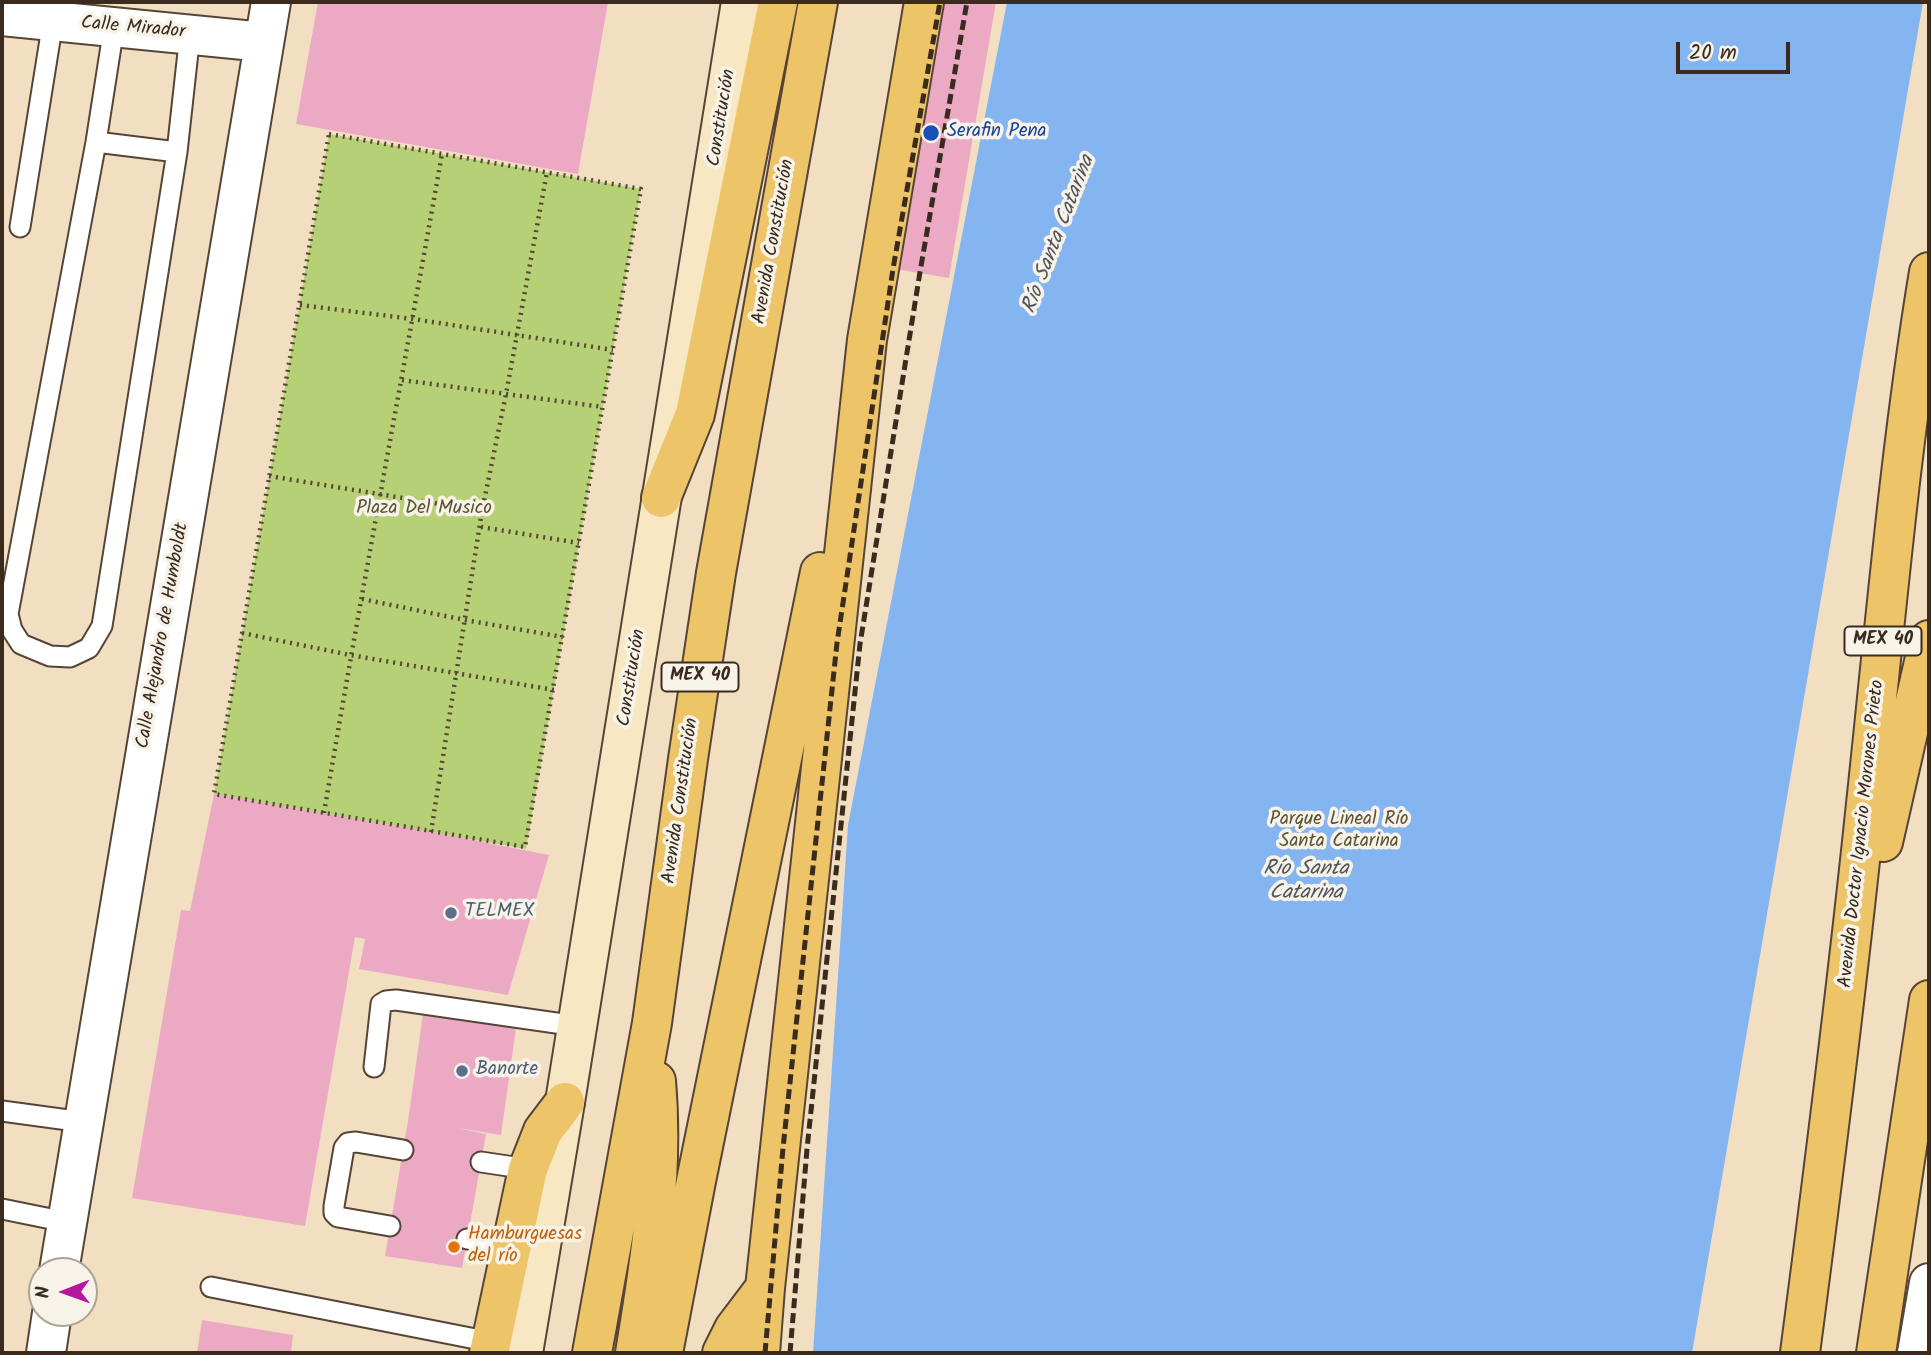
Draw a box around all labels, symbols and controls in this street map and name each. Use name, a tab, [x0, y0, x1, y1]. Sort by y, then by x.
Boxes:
street label: Calle Mirador	[80, 13, 186, 45]
scale bar	[1679, 28, 1793, 72]
text: 20 m	[1689, 37, 1737, 70]
street label: Constitución	[704, 68, 742, 168]
place label: Serafin Pena	[947, 122, 1047, 144]
marker: Serafin Pena	[921, 123, 941, 143]
water label: Río Santa Catarina	[1018, 152, 1102, 318]
street label: Avenida Constitución	[749, 158, 801, 326]
park label: Plaza Del Musico	[356, 499, 492, 521]
street label: Calle Alejandro de Humboldt	[133, 521, 195, 751]
road number: MEX 40	[1844, 626, 1922, 656]
street label: Constitución	[614, 628, 652, 728]
road number: MEX 40	[662, 662, 738, 692]
street label: Avenida Doctor Ignacio Morones Prieto	[1835, 679, 1891, 989]
street label: Avenida Constitución	[659, 717, 705, 885]
park label: Parque Lineal Río Santa Catarina	[1270, 810, 1408, 854]
water label: Río Santa Catarina	[1263, 857, 1349, 907]
place label: TELMEX	[465, 902, 535, 924]
marker: TELMEX	[443, 905, 459, 921]
place label: Banorte	[476, 1060, 538, 1082]
marker: Banorte	[454, 1063, 470, 1079]
place label: Hamburguesas del río	[468, 1225, 582, 1269]
marker: Hamburguesas del río	[446, 1239, 462, 1255]
north arrow	[28, 1257, 98, 1327]
text: N	[29, 1286, 59, 1299]

